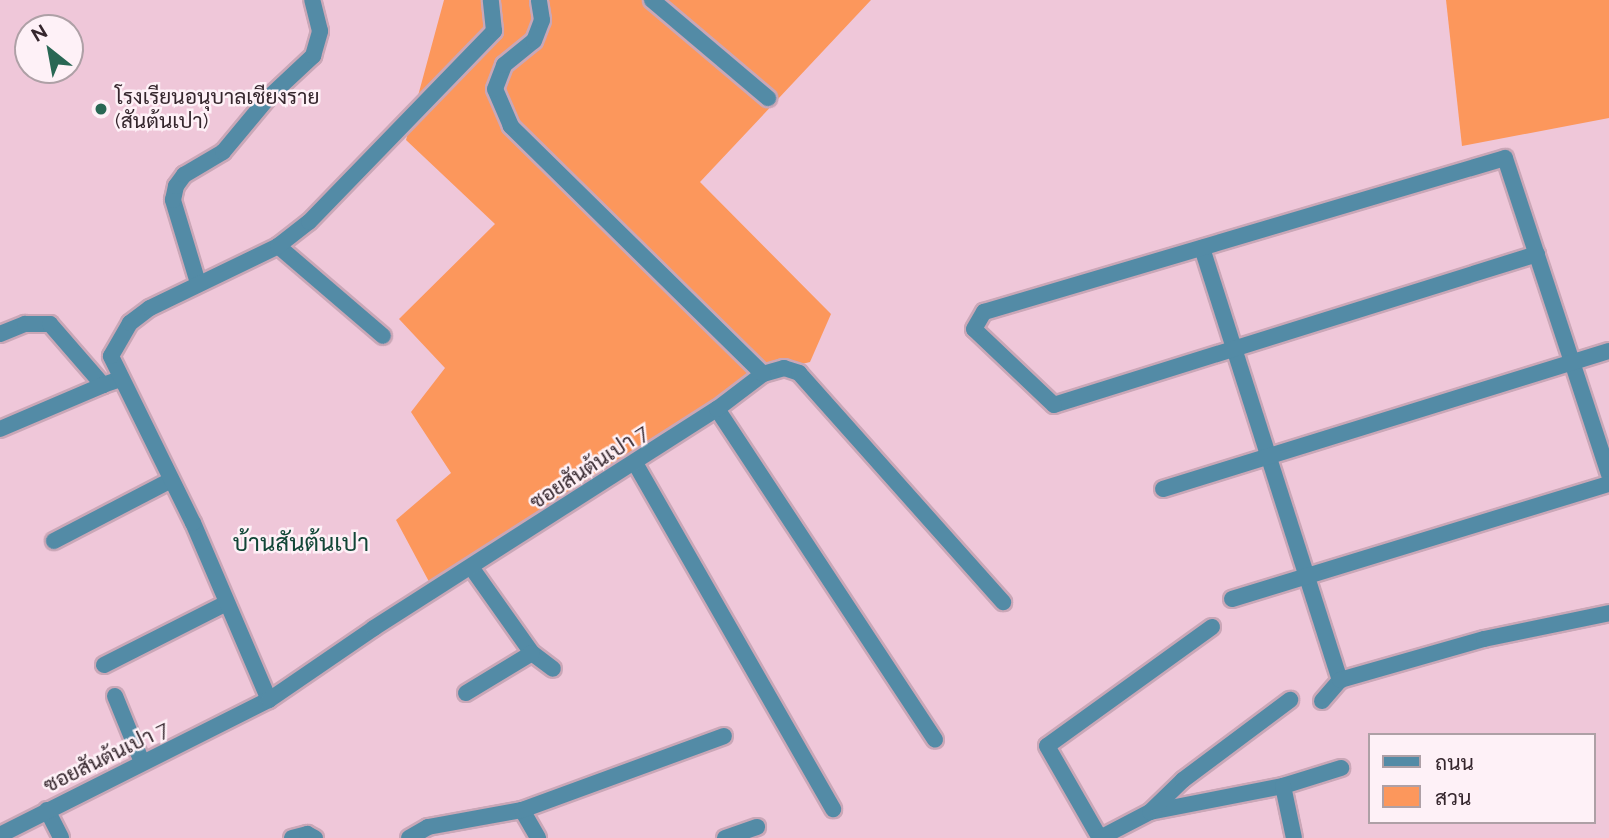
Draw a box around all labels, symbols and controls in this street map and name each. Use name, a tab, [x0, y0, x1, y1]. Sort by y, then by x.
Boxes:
north arrow	[14, 14, 84, 84]
text: N	[27, 20, 51, 46]
place label: โรงเรียนอนุบาลเชียงราย (สันต้นเปา)	[115, 84, 319, 134]
marker: โรงเรียนอนุบาลเชียงราย (สันต้นเปา)	[93, 101, 109, 117]
street label: ซอยสันต้นเปา 7	[525, 419, 653, 515]
district label: บ้านสันต้นเปา	[233, 529, 369, 557]
street label: ซอยสันต้นเปา 7	[39, 716, 173, 798]
legend	[1368, 733, 1595, 824]
text: ถนน	[1435, 750, 1474, 775]
text: สวน	[1435, 785, 1471, 810]

